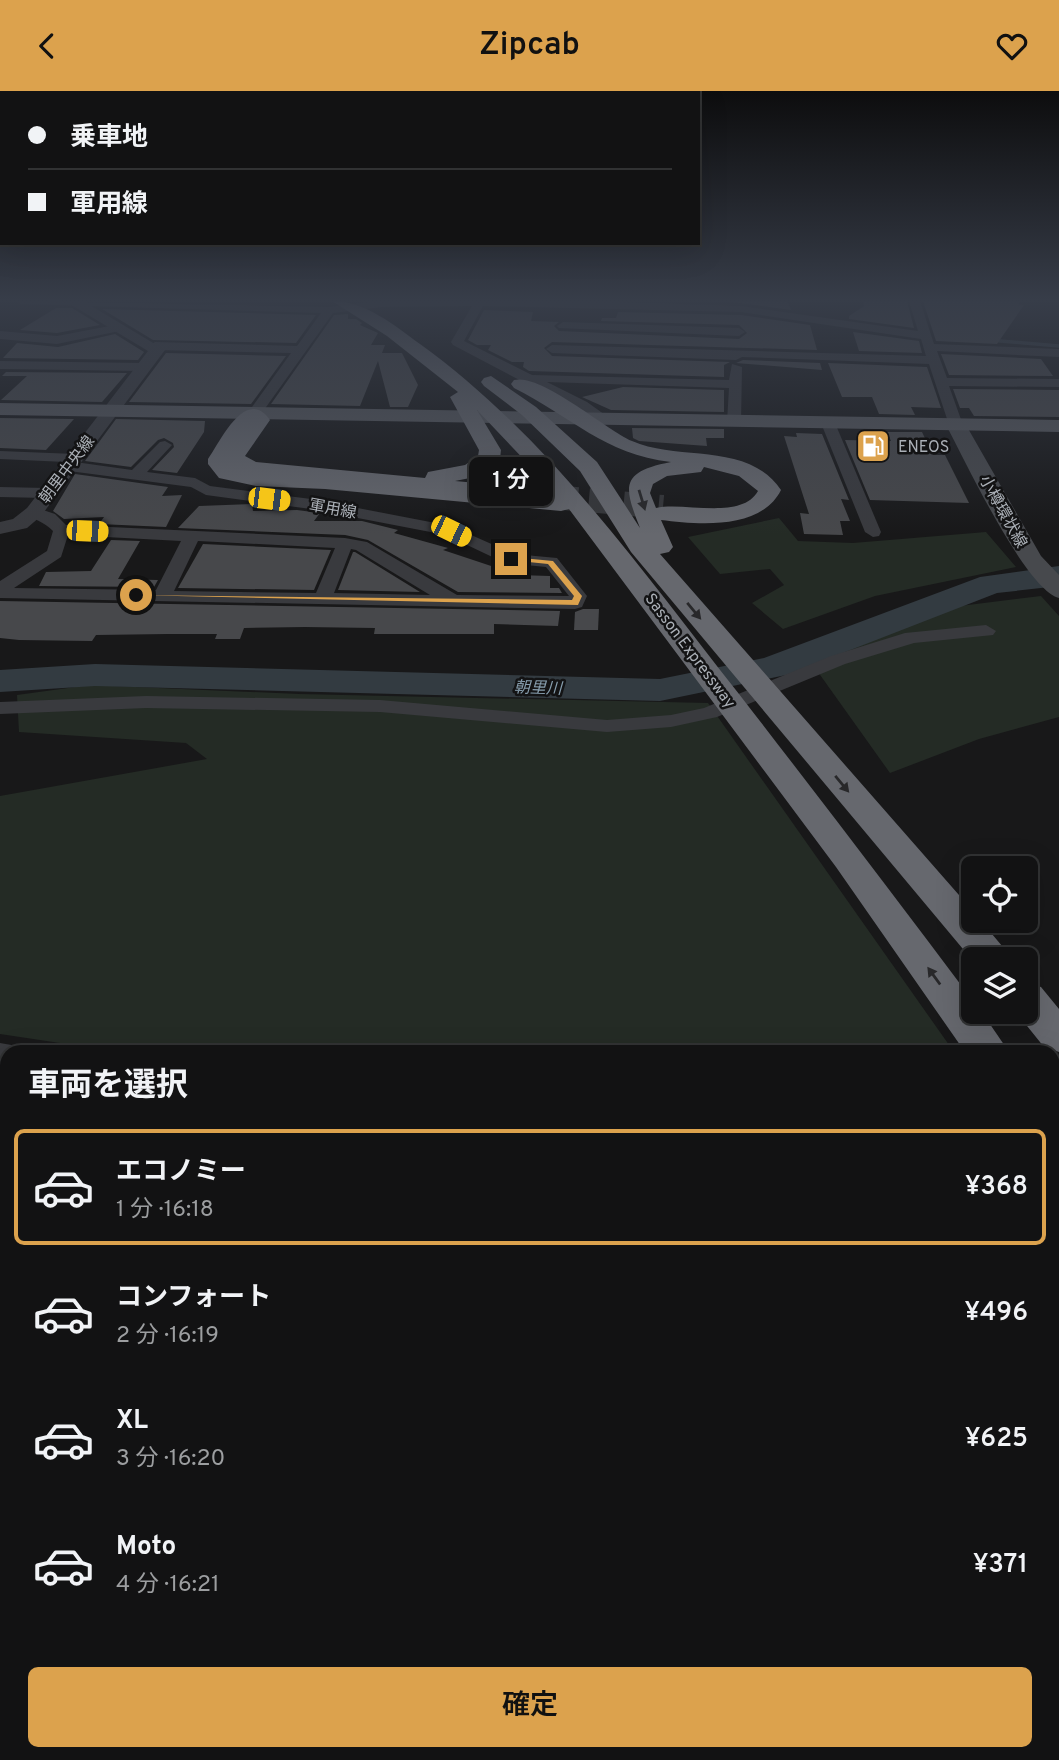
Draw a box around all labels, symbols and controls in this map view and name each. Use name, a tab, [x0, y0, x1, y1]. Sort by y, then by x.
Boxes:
text: Zipcab	[479, 26, 580, 66]
icon: back	[28, 27, 66, 65]
icon: heart	[993, 27, 1031, 65]
text: 乗車地	[70, 122, 148, 155]
text: 軍用線	[70, 189, 148, 222]
fuel station icon: ENEOS	[854, 427, 892, 465]
street label: 朝里中央線	[36, 432, 100, 508]
place label: ENEOS	[898, 438, 949, 458]
callout: 1 分	[469, 457, 553, 507]
text: 1 分	[492, 467, 530, 496]
street label: 小樽環状線	[974, 472, 1030, 552]
car	[247, 486, 292, 512]
one-way arrow	[637, 490, 647, 511]
street label: 軍用線	[307, 496, 358, 524]
car	[428, 512, 475, 550]
car	[66, 520, 109, 542]
route end	[495, 543, 527, 575]
route start	[120, 579, 152, 611]
street label: Sasson Expressway	[640, 590, 739, 713]
one-way arrow	[686, 602, 702, 620]
water label: 朝里川	[514, 678, 564, 700]
one-way arrow	[834, 775, 850, 793]
map controls	[961, 856, 1038, 1024]
button: locate	[961, 856, 1038, 933]
button: layers	[961, 947, 1038, 1024]
one-way arrow	[927, 967, 941, 985]
text: 車両を選択	[28, 1067, 188, 1107]
icon: car	[32, 1156, 95, 1219]
text: エコノミー	[116, 1156, 246, 1189]
text: ¥368	[965, 1171, 1028, 1204]
text: 1 分 · 16:18	[116, 1196, 214, 1225]
icon: car	[32, 1282, 95, 1345]
text: コンフォート	[116, 1282, 271, 1315]
text: ¥496	[965, 1297, 1028, 1330]
text: 2 分 · 16:19	[116, 1322, 219, 1351]
text: XL	[116, 1405, 148, 1438]
icon: car	[32, 1408, 95, 1471]
text: ¥625	[965, 1423, 1028, 1456]
text: 3 分 · 16:20	[116, 1445, 225, 1474]
text: Moto	[116, 1531, 176, 1564]
icon: car	[32, 1534, 95, 1597]
text: ¥371	[973, 1549, 1028, 1582]
text: 4 分 · 16:21	[116, 1571, 220, 1600]
button: 確定	[28, 1667, 1032, 1747]

